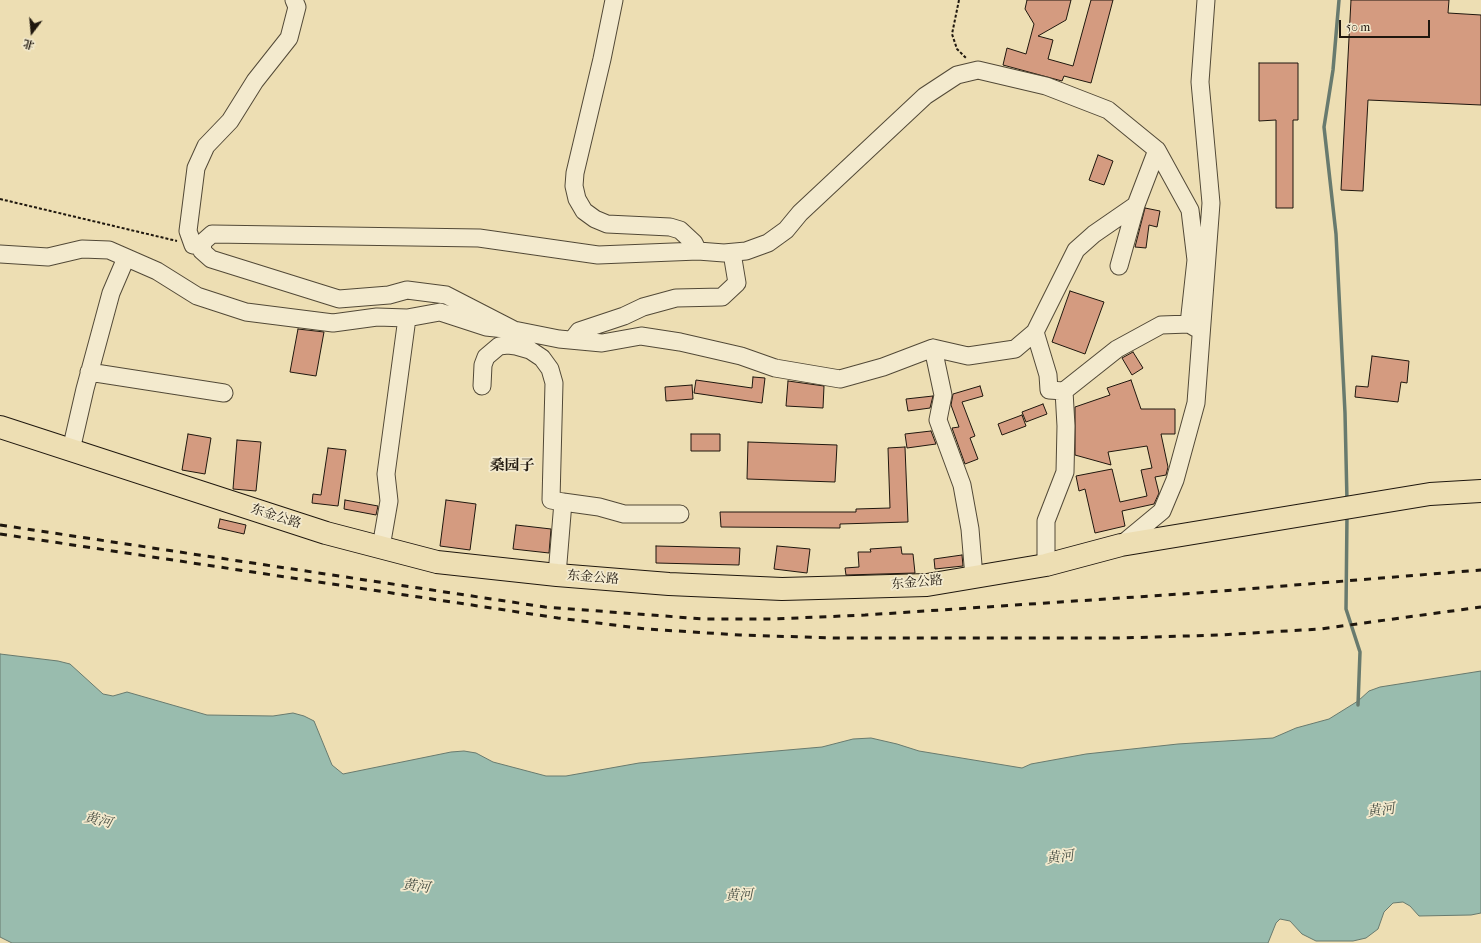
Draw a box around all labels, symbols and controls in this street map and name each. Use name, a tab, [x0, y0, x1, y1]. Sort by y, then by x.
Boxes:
north arrow	[12, 12, 52, 52]
scale bar	[1341, 12, 1432, 38]
text: 50 m	[1346, 20, 1370, 34]
text: 北	[21, 36, 36, 52]
district label: 桑园子	[490, 457, 534, 475]
street label: 东金公路	[249, 502, 303, 532]
street label: 东金公路	[566, 568, 620, 588]
street label: 东金公路	[890, 573, 944, 593]
water label: 黄河	[1366, 801, 1396, 821]
water label: 黄河	[82, 809, 114, 833]
water label: 黄河	[1045, 848, 1075, 868]
water label: 黄河	[401, 877, 431, 897]
water label: 黄河	[725, 887, 753, 905]

